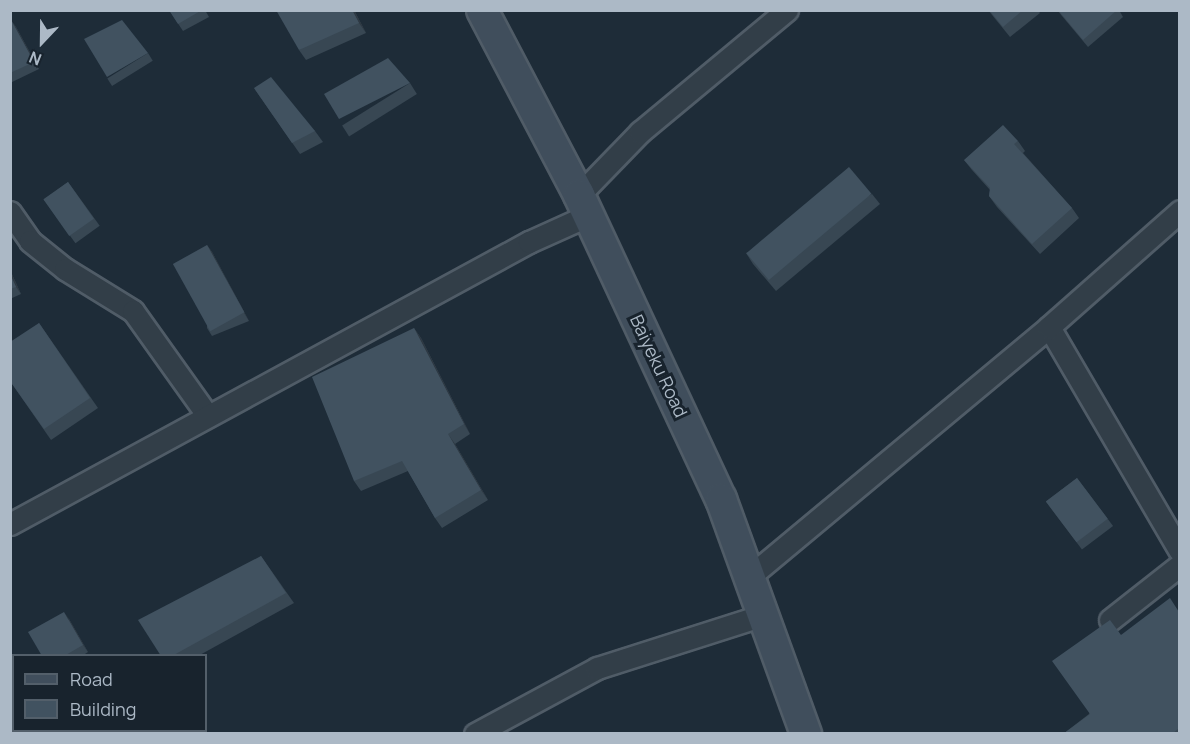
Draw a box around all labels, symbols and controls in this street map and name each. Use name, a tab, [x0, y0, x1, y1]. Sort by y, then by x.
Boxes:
north arrow	[12, 12, 72, 72]
text: N	[26, 46, 45, 71]
street label: Baiyeku Road	[626, 311, 692, 421]
legend	[12, 654, 207, 732]
text: Road	[70, 667, 113, 691]
text: Building	[70, 697, 136, 721]

